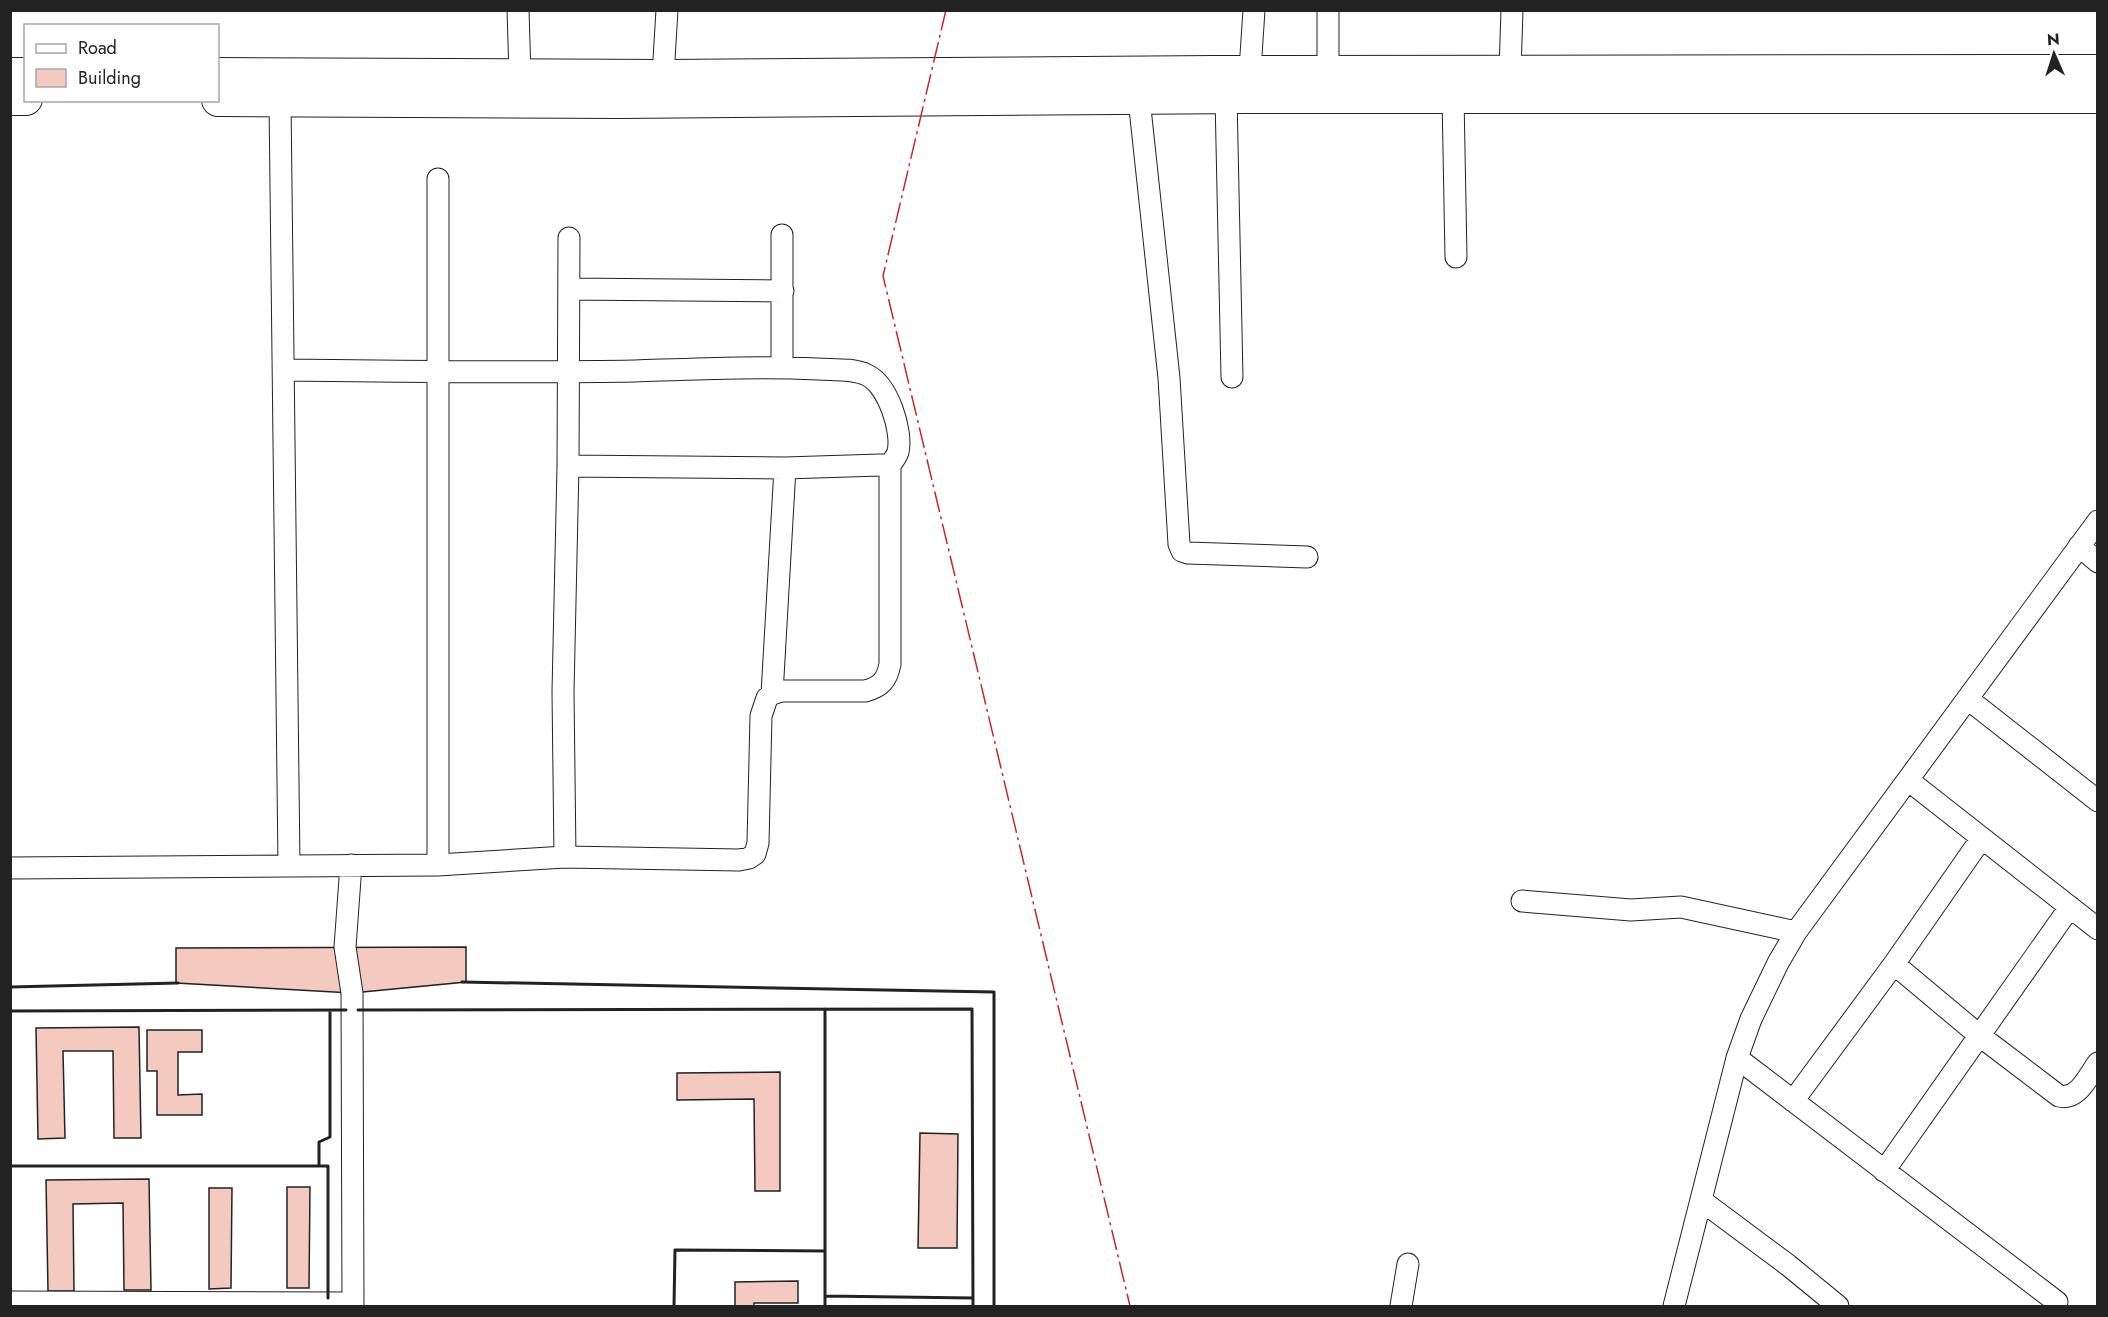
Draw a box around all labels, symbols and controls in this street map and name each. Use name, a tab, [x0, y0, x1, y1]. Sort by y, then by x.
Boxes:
legend	[24, 24, 219, 102]
north arrow	[2024, 24, 2084, 84]
text: N	[2046, 28, 2060, 51]
text: Road	[78, 35, 117, 61]
text: Building	[78, 65, 141, 91]

